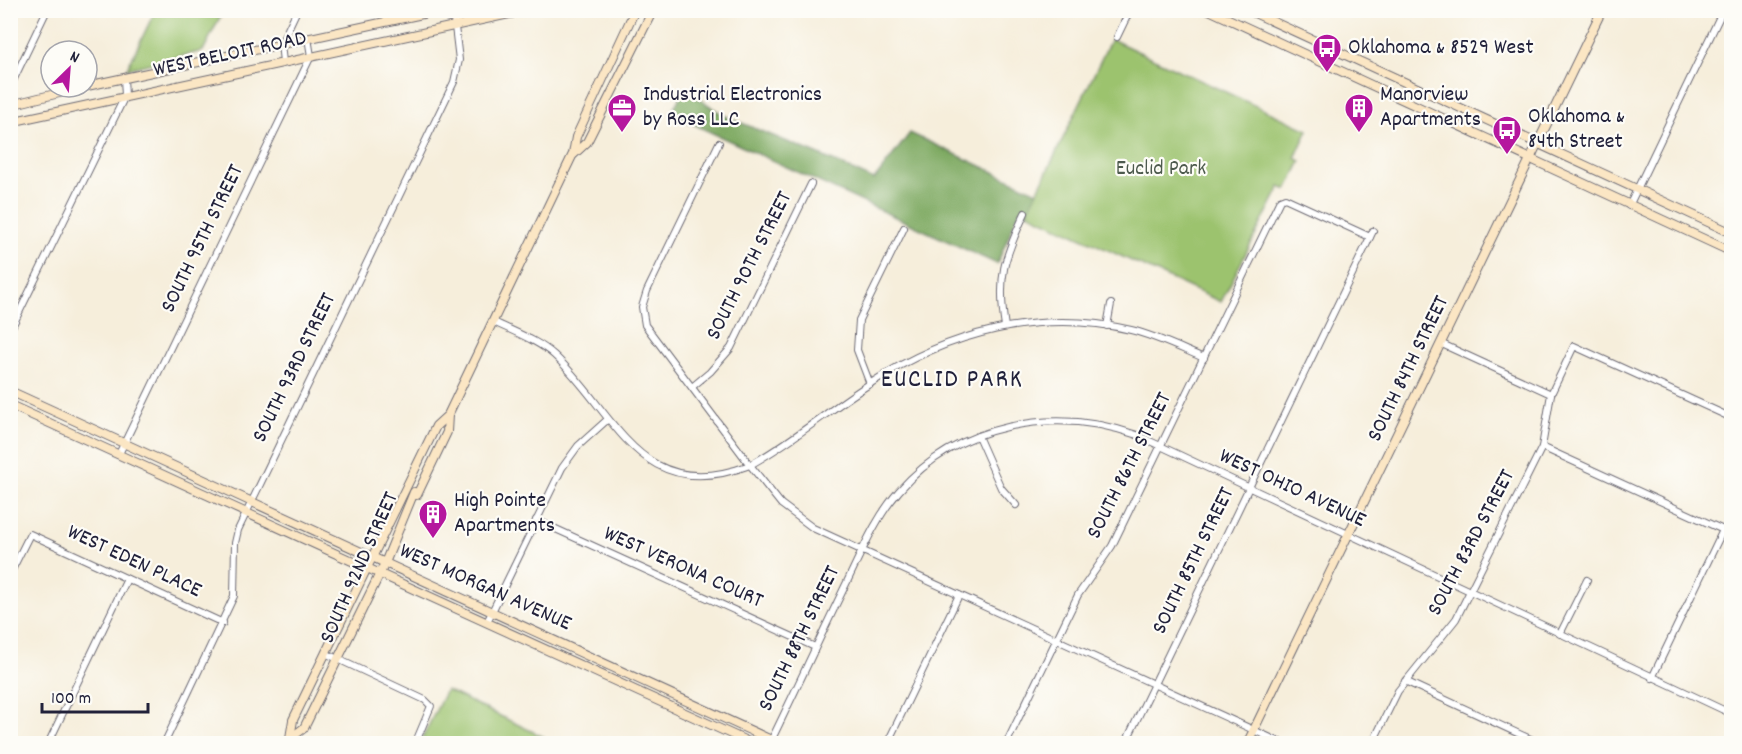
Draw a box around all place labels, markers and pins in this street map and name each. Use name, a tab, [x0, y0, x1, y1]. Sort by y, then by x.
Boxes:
bus stop icon: Oklahoma & 8529 West	[1311, 32, 1343, 74]
place label: Oklahoma & 8529 West	[1348, 33, 1534, 64]
place label: Industrial Electronics by Ross LLC	[643, 80, 822, 136]
place label: Manorview Apartments	[1380, 80, 1481, 136]
office icon: Industrial Electronics by Ross LLC	[606, 92, 638, 134]
building icon: Manorview Apartments	[1343, 92, 1375, 134]
place label: Oklahoma & 84th Street	[1528, 102, 1625, 158]
bus stop icon: Oklahoma & 84th Street	[1491, 114, 1523, 156]
place label: High Pointe Apartments	[454, 486, 555, 542]
building icon: High Pointe Apartments	[417, 498, 449, 540]

